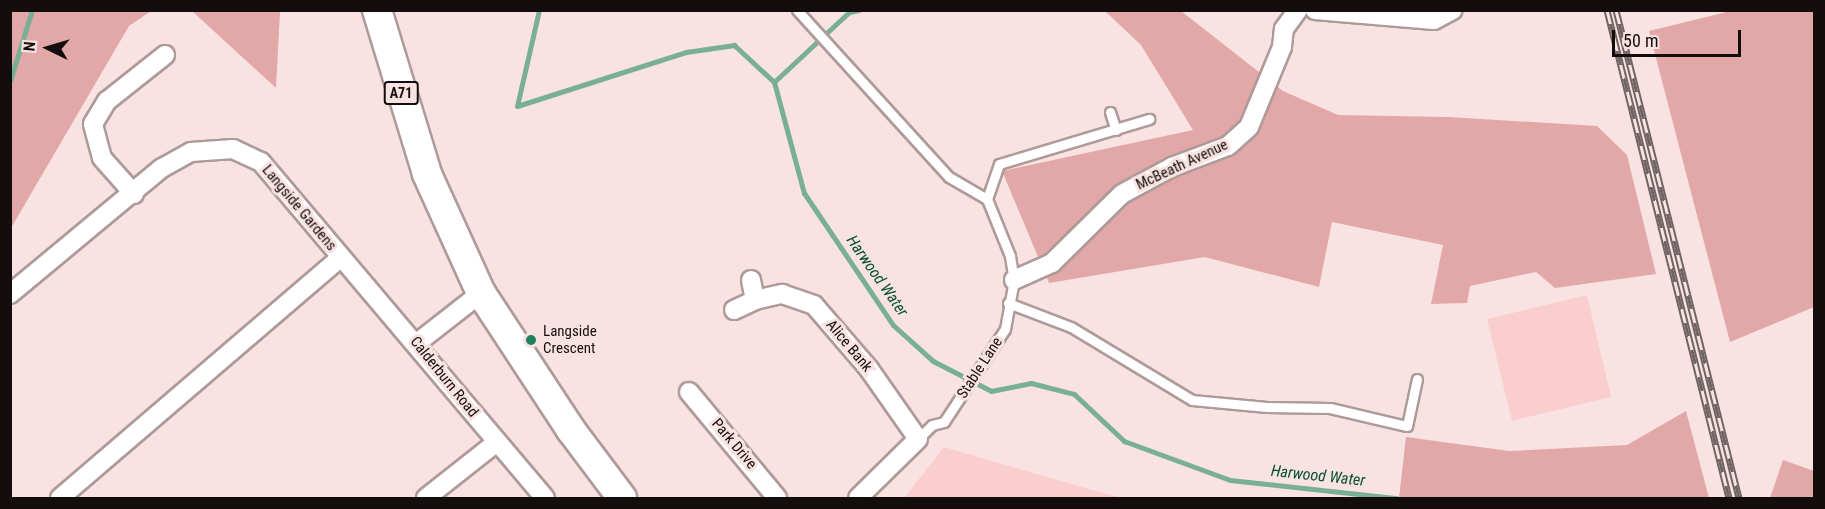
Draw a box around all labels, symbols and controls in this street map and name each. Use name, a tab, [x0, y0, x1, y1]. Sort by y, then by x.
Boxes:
north arrow	[18, 18, 78, 78]
scale bar	[1615, 18, 1744, 56]
text: 50 m	[1623, 30, 1658, 51]
text: N	[20, 41, 39, 52]
road number: A71	[383, 82, 419, 104]
street label: McBeath Avenue	[1133, 136, 1231, 194]
street label: Langside Gardens	[258, 162, 340, 254]
water label: Harwood Water	[842, 232, 912, 320]
street label: Alice Bank	[822, 316, 876, 376]
place label: Langside Crescent	[543, 322, 597, 357]
street label: Calderburn Road	[406, 333, 482, 421]
marker: Langside Crescent	[524, 333, 538, 347]
street label: Stable Lane	[954, 334, 1006, 402]
street label: Park Drive	[708, 415, 760, 473]
water label: Harwood Water	[1270, 462, 1366, 490]

